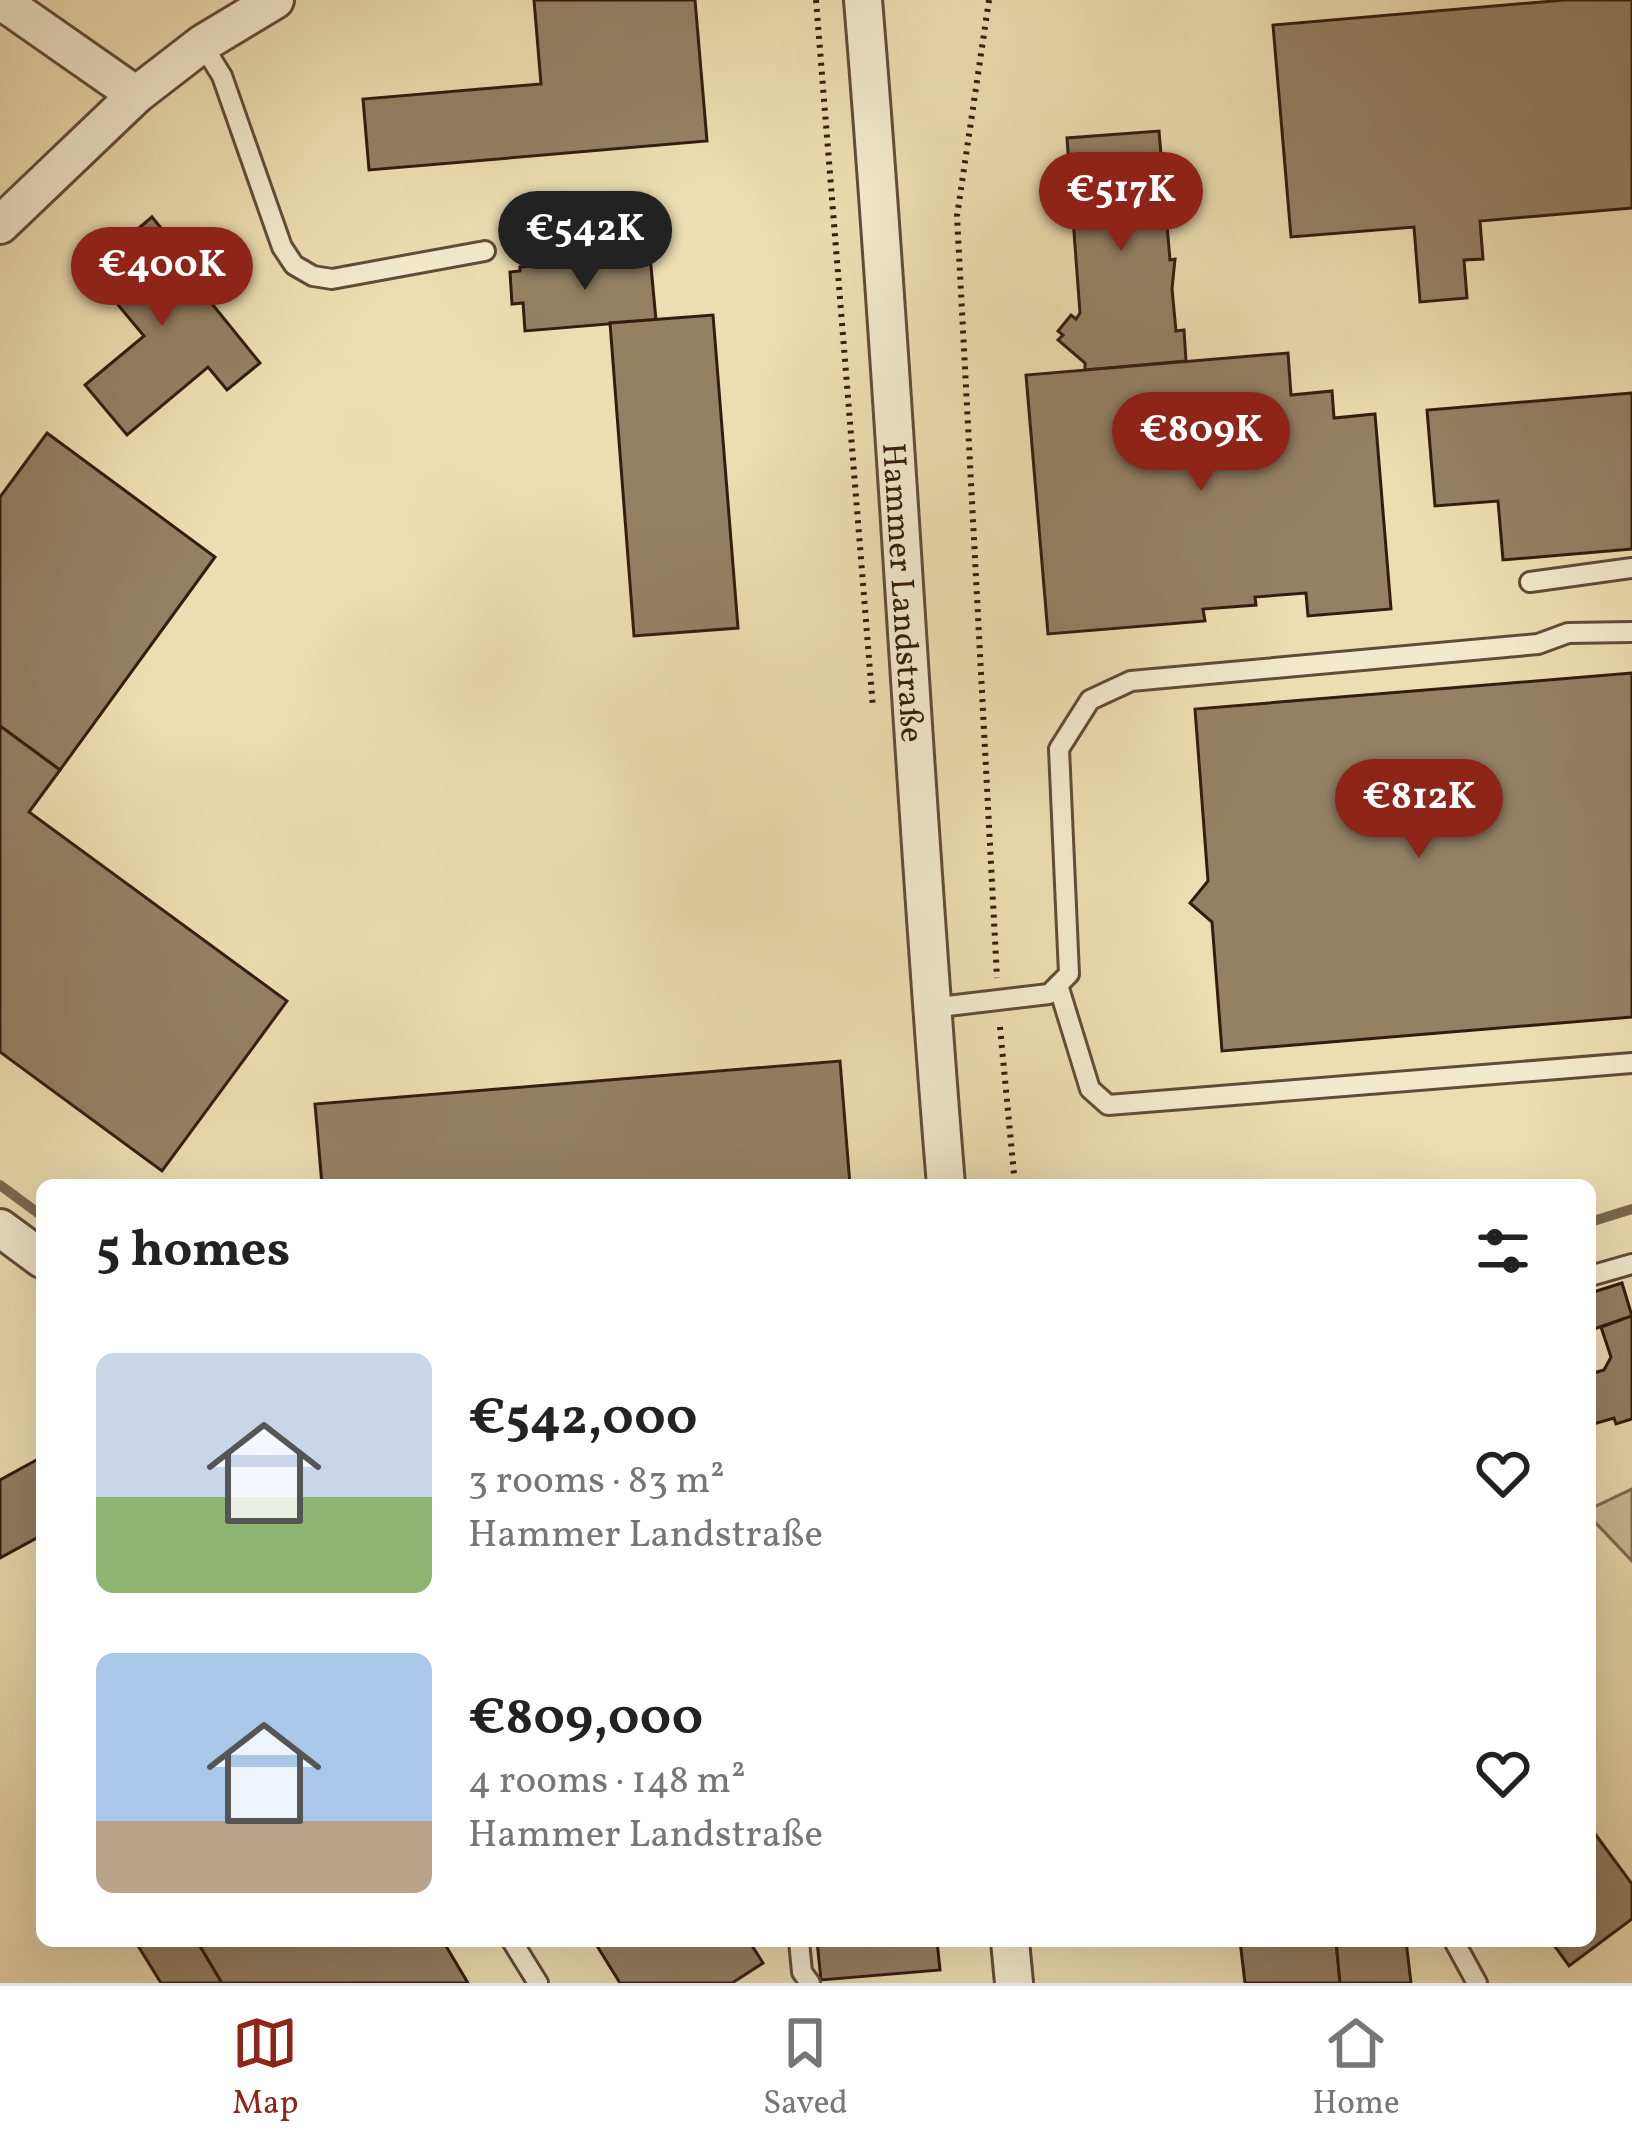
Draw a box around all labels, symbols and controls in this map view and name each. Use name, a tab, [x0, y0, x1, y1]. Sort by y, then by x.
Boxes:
pin: €517K	[1037, 152, 1205, 254]
text: €517K	[1066, 164, 1176, 218]
pin: €542K	[501, 191, 669, 293]
text: €542K	[525, 203, 645, 257]
pin: €400K	[78, 227, 246, 329]
text: €400K	[98, 239, 226, 293]
pin: €809K	[1117, 392, 1285, 494]
text: €809K	[1139, 404, 1263, 458]
street label: Hammer Landstraße	[868, 441, 933, 744]
pin: €812K	[1335, 759, 1503, 861]
text: €812K	[1362, 771, 1476, 825]
text: 5 homes	[96, 1216, 290, 1287]
icon: filters	[1470, 1218, 1536, 1284]
text: €542,000	[468, 1384, 698, 1455]
icon: home	[192, 1401, 336, 1545]
icon: heart	[1470, 1440, 1536, 1506]
text: 3 rooms · 83 m²	[468, 1455, 725, 1509]
text: Hammer Landstraße	[468, 1509, 823, 1563]
text: €809,000	[468, 1684, 703, 1755]
icon: home	[192, 1701, 336, 1845]
icon: heart	[1470, 1740, 1536, 1806]
text: 4 rooms · 148 m²	[468, 1755, 746, 1809]
text: Hammer Landstraße	[468, 1809, 823, 1863]
tab: Map	[232, 2010, 298, 2128]
tab: Saved	[763, 2010, 848, 2128]
tab: Home	[1312, 2010, 1400, 2128]

